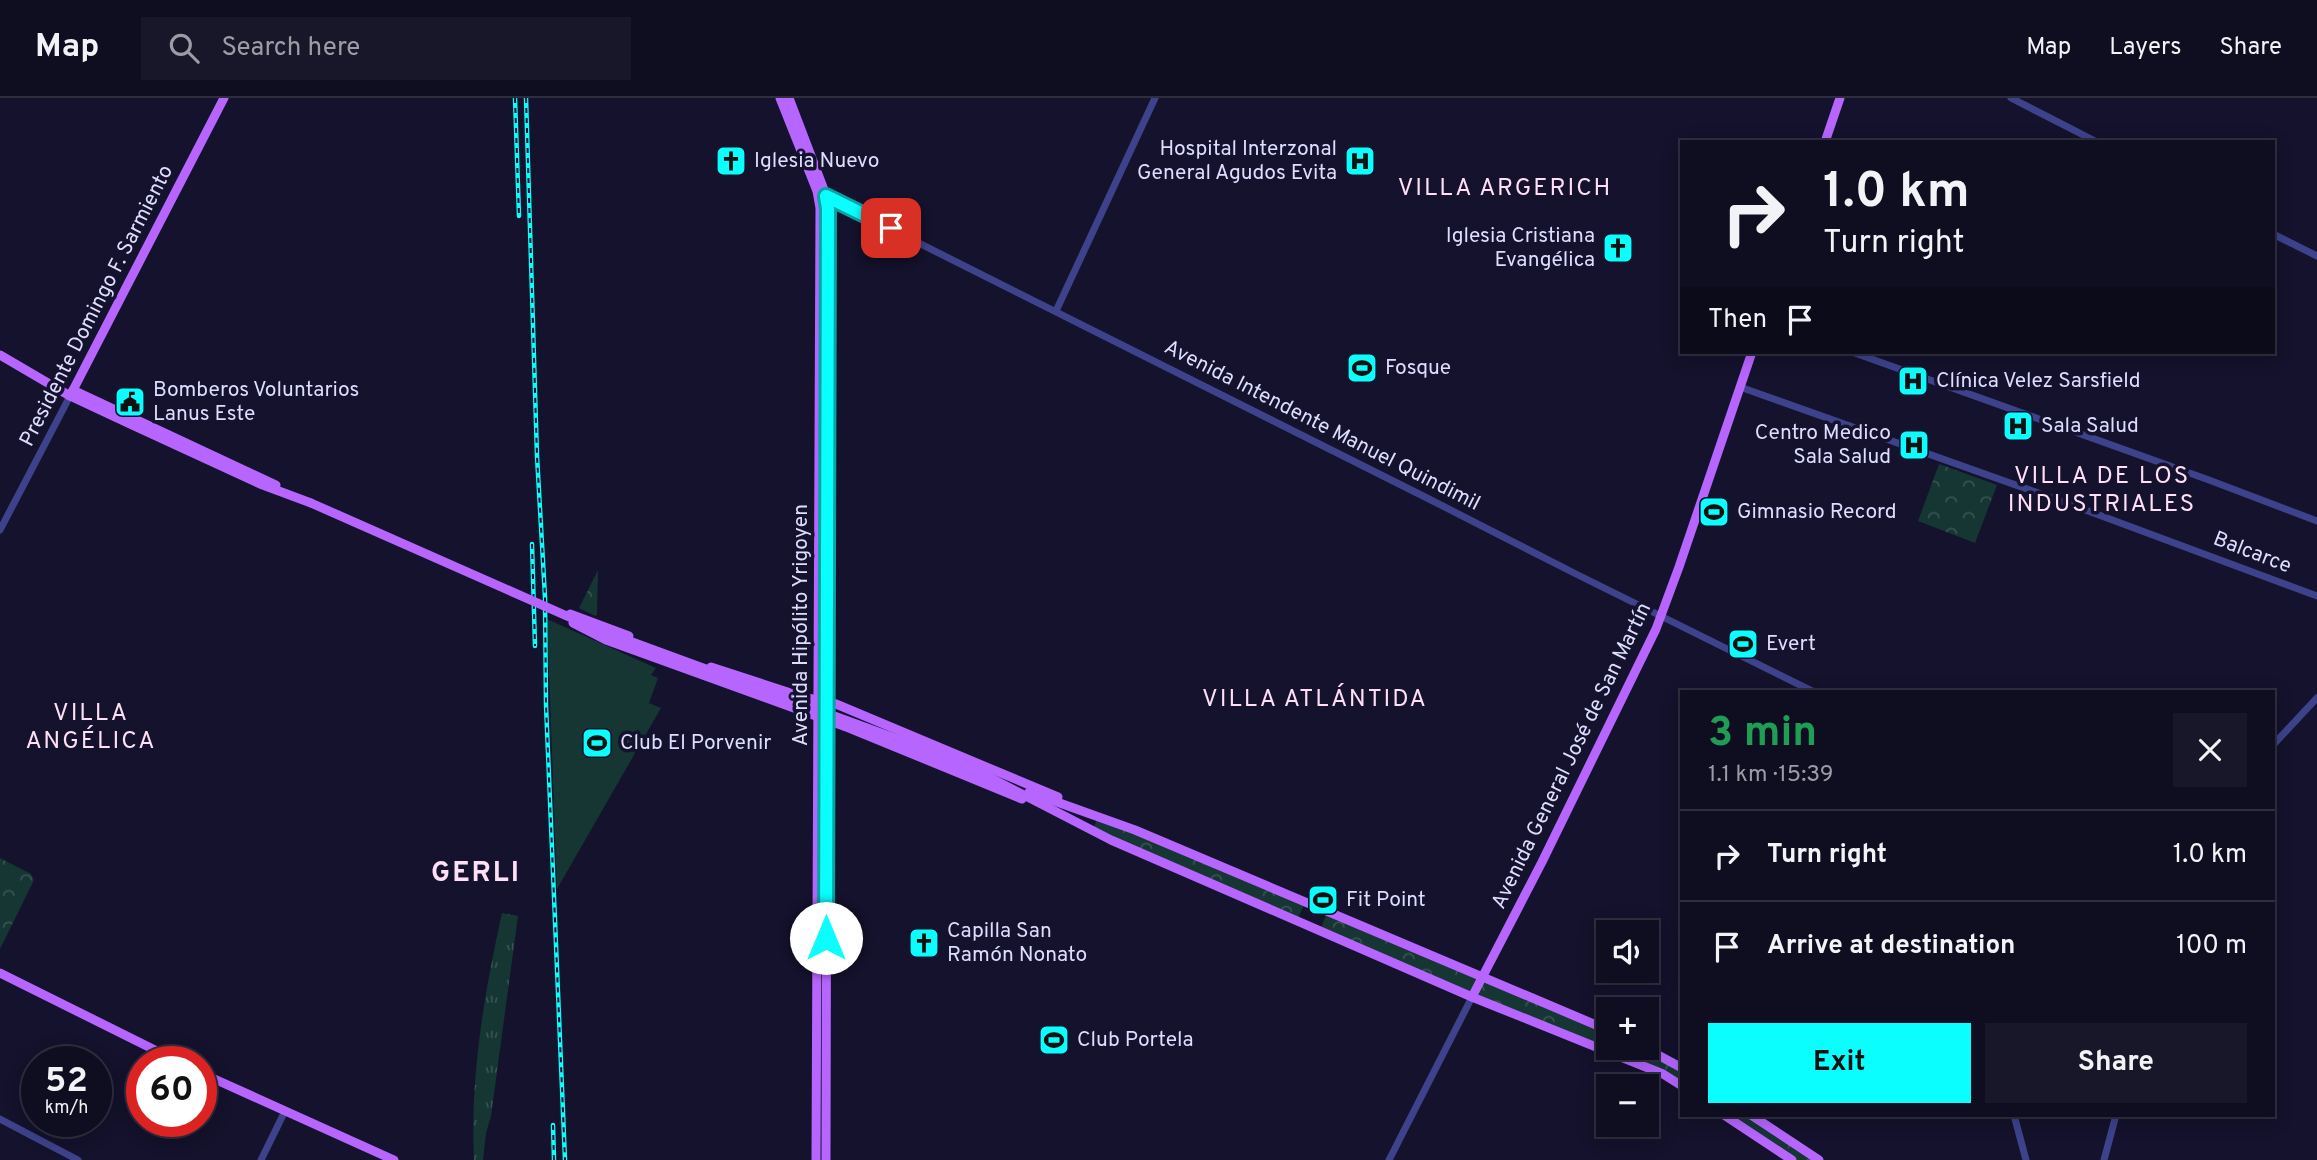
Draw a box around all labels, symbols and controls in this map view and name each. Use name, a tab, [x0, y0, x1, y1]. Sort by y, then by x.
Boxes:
search box	[141, 17, 631, 80]
text: Map	[35, 27, 99, 69]
icon: search	[165, 29, 203, 67]
text: Search here	[221, 32, 360, 65]
text: Map	[2026, 33, 2071, 63]
text: Layers	[2109, 33, 2181, 63]
text: Share	[2219, 33, 2282, 63]
place label: Hospital Interzonal General Agudos Evita	[1137, 136, 1337, 187]
church icon: Iglesia Nuevo	[714, 144, 748, 178]
hospital icon: Hospital Interzonal General Agudos Evita	[1343, 144, 1377, 178]
place label: Iglesia Nuevo	[754, 148, 879, 175]
street label: Presidente Domingo F. Sarmiento	[14, 161, 180, 451]
text: 1.0 km	[1823, 163, 1970, 225]
icon: right	[1708, 168, 1799, 259]
district label: VILLA ARGERICH	[1398, 174, 1612, 204]
pin	[861, 198, 921, 258]
icon: arrive	[872, 209, 910, 247]
place label: Iglesia Cristiana Evangélica	[1446, 223, 1595, 274]
text: Turn right	[1823, 224, 1965, 264]
church icon: Iglesia Cristiana Evangélica	[1601, 231, 1635, 265]
icon: arrive	[1781, 301, 1819, 339]
text: Then	[1708, 304, 1767, 337]
street label: Avenida Intendente Manuel Quindimil	[1159, 334, 1485, 518]
sports icon: Fosque	[1345, 351, 1379, 385]
place label: Fosque	[1385, 355, 1451, 382]
hospital icon: Clínica Velez Sarsfield	[1896, 364, 1930, 398]
place label: Clínica Velez Sarsfield	[1936, 368, 2141, 395]
place label: Bomberos Voluntarios Lanus Este	[153, 377, 359, 428]
public building icon: Bomberos Voluntarios Lanus Este	[113, 385, 147, 419]
hospital icon: Sala Salud	[2001, 409, 2035, 443]
place label: Sala Salud	[2041, 413, 2139, 440]
place label: Centro Medico Sala Salud	[1755, 420, 1891, 471]
hospital icon: Centro Medico Sala Salud	[1897, 428, 1931, 462]
district label: VILLA DE LOS INDUSTRIALES	[2008, 462, 2196, 520]
sports icon: Gimnasio Record	[1697, 495, 1731, 529]
place label: Gimnasio Record	[1737, 499, 1897, 526]
street label: Avenida Hipólito Yrigoyen	[788, 504, 815, 746]
street label: Balcarce	[2209, 526, 2295, 580]
street label: Avenida General José de San Martín	[1486, 598, 1658, 914]
sports icon: Evert	[1726, 627, 1760, 661]
place label: Evert	[1766, 631, 1816, 658]
district label: VILLA ATLÁNTIDA	[1202, 683, 1428, 715]
district label: VILLA ANGÉLICA	[25, 699, 157, 757]
text: 3 min	[1708, 708, 1817, 761]
button: close	[2173, 713, 2247, 787]
sports icon: Club El Porvenir	[580, 726, 614, 760]
place label: Club El Porvenir	[620, 730, 771, 757]
text: 1.1 km · 15:39	[1708, 761, 1833, 790]
icon: right	[1708, 837, 1746, 875]
text: Turn right	[1767, 839, 1887, 872]
text: 1.0 km	[2173, 839, 2247, 872]
district label: GERLI	[431, 856, 521, 892]
sports icon: Fit Point	[1306, 883, 1340, 917]
place label: Fit Point	[1346, 887, 1426, 914]
position arrow	[789, 901, 863, 975]
place label: Capilla San Ramón Nonato	[947, 918, 1087, 969]
map controls	[1596, 920, 1659, 1137]
button: sound	[1596, 920, 1659, 983]
church icon: Capilla San Ramón Nonato	[907, 926, 941, 960]
icon: arrive	[1708, 928, 1746, 966]
text: Arrive at destination	[1767, 930, 2015, 963]
text: 100 m	[2176, 930, 2247, 963]
button: +	[1596, 997, 1659, 1060]
sports icon: Club Portela	[1037, 1023, 1071, 1057]
button: Exit	[1708, 1023, 1971, 1103]
button: Share	[1985, 1023, 2247, 1103]
place label: Club Portela	[1077, 1027, 1194, 1054]
speed limit sign: 60	[126, 1046, 217, 1137]
text: 52	[45, 1060, 88, 1104]
button: −	[1596, 1074, 1659, 1137]
text: km/h	[45, 1097, 88, 1120]

